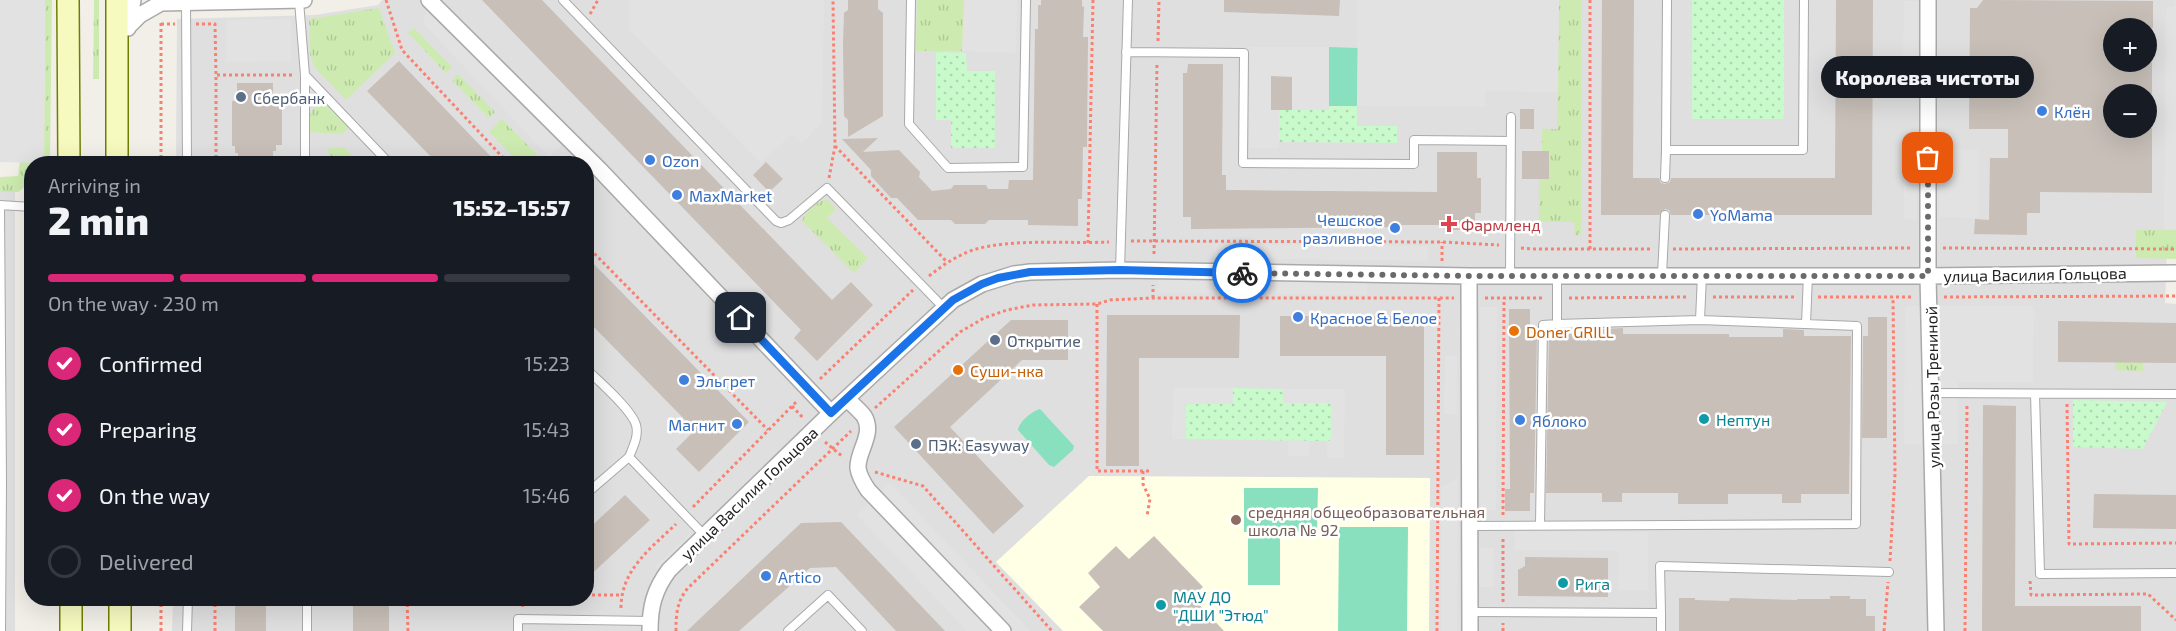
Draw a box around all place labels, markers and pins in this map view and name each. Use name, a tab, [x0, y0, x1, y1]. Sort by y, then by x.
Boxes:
callout: Королева чистоты	[1822, 56, 2034, 98]
place label: Сбербанк	[253, 88, 326, 107]
marker: Сбербанк	[234, 90, 248, 104]
place label: Клён	[2054, 102, 2091, 121]
marker: Клён	[2035, 104, 2049, 118]
pin	[1902, 132, 1953, 183]
place label: Ozon	[662, 151, 699, 170]
marker: Ozon	[643, 153, 657, 167]
place label: MaxMarket	[689, 186, 772, 205]
marker: MaxMarket	[670, 188, 684, 202]
place label: YoMama	[1710, 205, 1773, 224]
marker: YoMama	[1691, 207, 1705, 221]
place label: Чешское разливное	[1303, 210, 1383, 247]
place label: Фармленд	[1461, 215, 1541, 234]
marker: Фармленд	[1442, 217, 1456, 231]
marker: Чешское разливное	[1388, 221, 1402, 235]
pin	[715, 292, 766, 343]
place label: Красное & Белое	[1310, 308, 1437, 327]
marker: Красное & Белое	[1291, 310, 1305, 324]
place label: Doner GRILL	[1526, 322, 1614, 341]
marker: Doner GRILL	[1507, 324, 1521, 338]
place label: Открытие	[1007, 331, 1081, 350]
marker: Открытие	[988, 333, 1002, 347]
place label: Суши-нка	[970, 361, 1044, 381]
marker: Суши-нка	[951, 363, 965, 377]
place label: Эльгрет	[696, 371, 755, 390]
marker: Эльгрет	[677, 373, 691, 387]
place label: Нептун	[1716, 410, 1770, 430]
place label: Яблоко	[1532, 411, 1587, 430]
marker: Нептун	[1697, 412, 1711, 426]
marker: Яблоко	[1513, 413, 1527, 427]
place label: Магнит	[668, 415, 725, 434]
marker: Магнит	[730, 417, 744, 431]
place label: ПЭК: Easyway	[928, 435, 1030, 454]
marker: ПЭК: Easyway	[909, 437, 923, 451]
place label: средняя общеобразовательная школа № 92	[1248, 502, 1485, 539]
marker: средняя общеобразовательная школа № 92	[1229, 513, 1243, 527]
place label: Artico	[778, 567, 821, 586]
marker: Artico	[759, 569, 773, 583]
place label: Рига	[1575, 574, 1610, 593]
marker: Рига	[1556, 576, 1570, 590]
place label: МАУ ДО "ДШИ "Этюд"	[1173, 587, 1269, 624]
marker: МАУ ДО "ДШИ "Этюд"	[1154, 598, 1168, 612]

